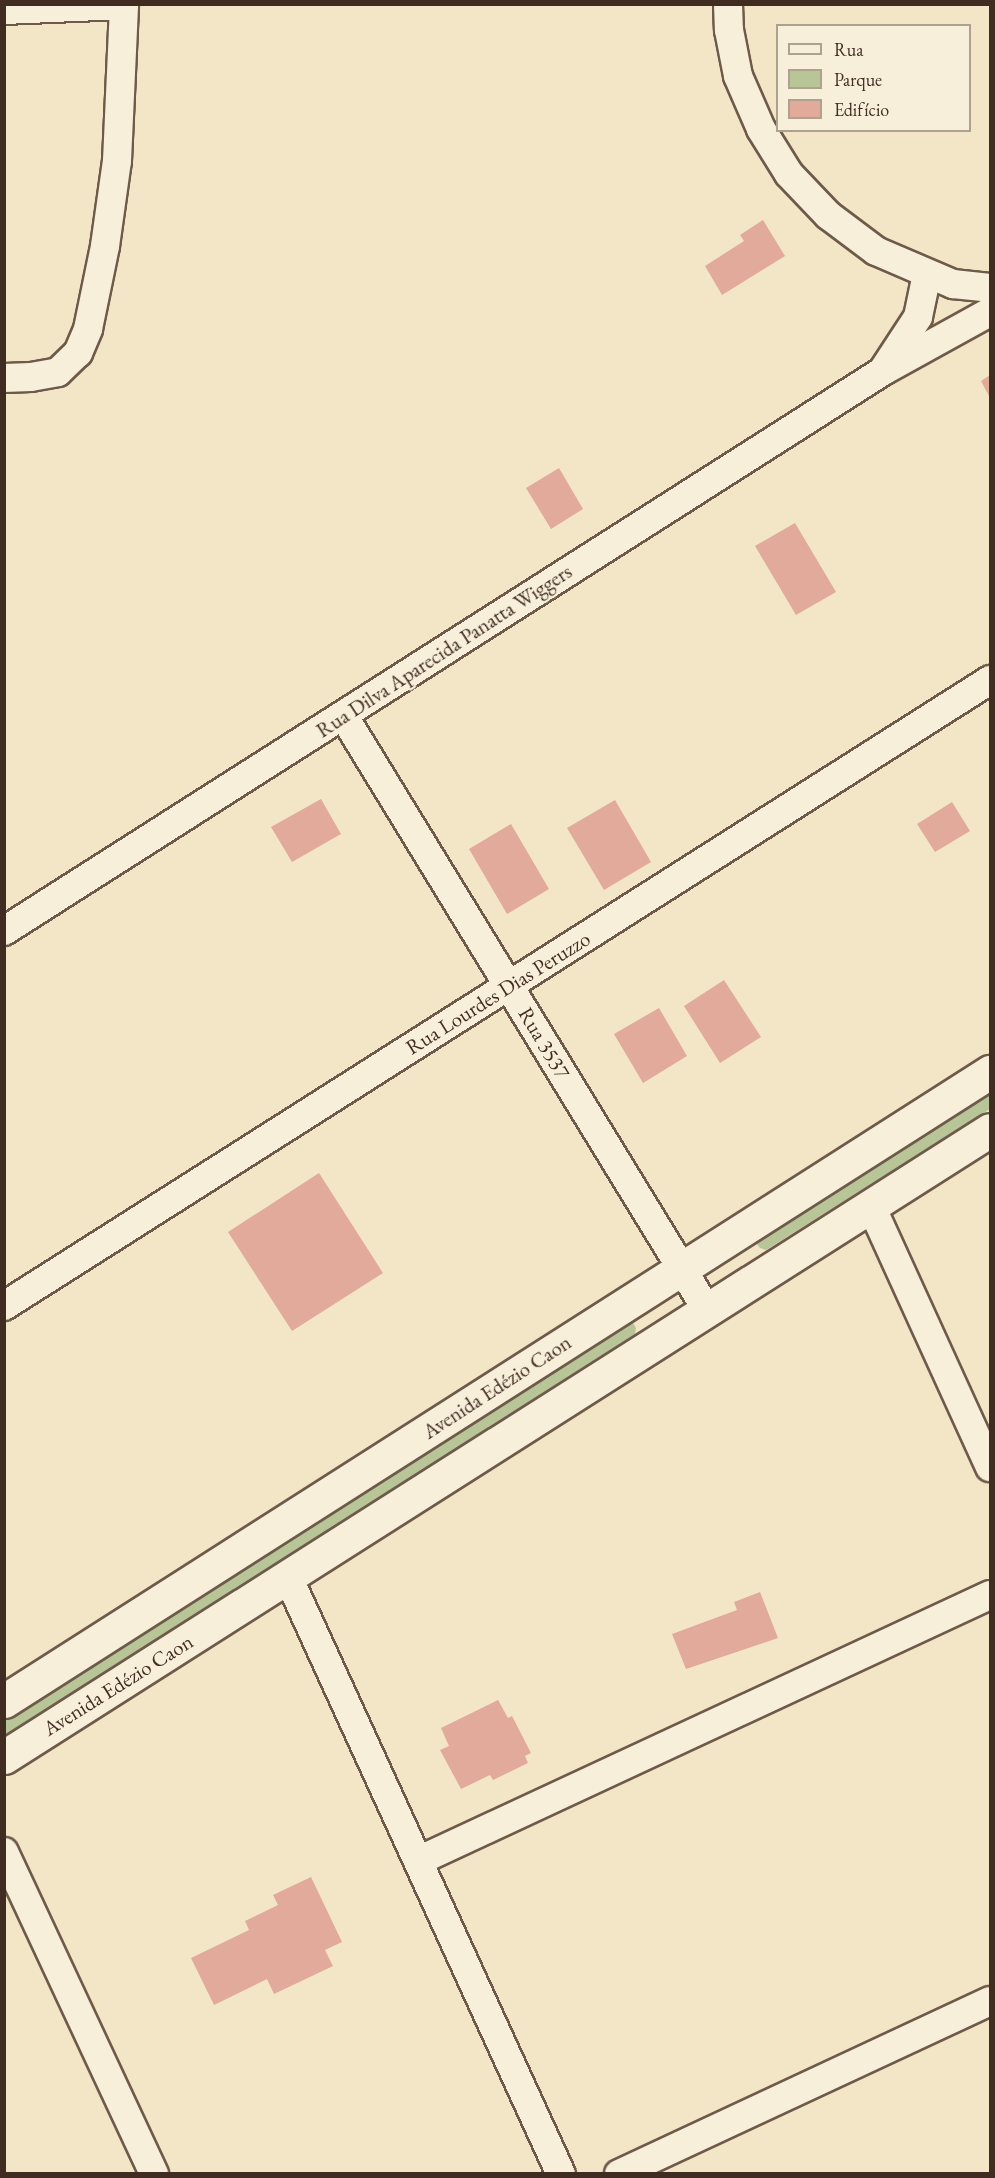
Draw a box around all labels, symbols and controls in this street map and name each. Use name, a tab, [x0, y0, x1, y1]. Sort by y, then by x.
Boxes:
legend	[776, 24, 971, 132]
text: Rua	[834, 38, 864, 61]
text: Parque	[834, 68, 882, 91]
text: Edifício	[834, 98, 889, 121]
street label: Rua Dilva Aparecida Panatta Wiggers	[311, 559, 577, 743]
street label: Rua Lourdes Dias Peruzzo	[401, 926, 595, 1060]
street label: Rua 3537	[513, 1003, 575, 1083]
street label: Avenida Edézio Caon	[418, 1330, 576, 1444]
street label: Avenida Edézio Caon	[38, 1629, 198, 1741]

